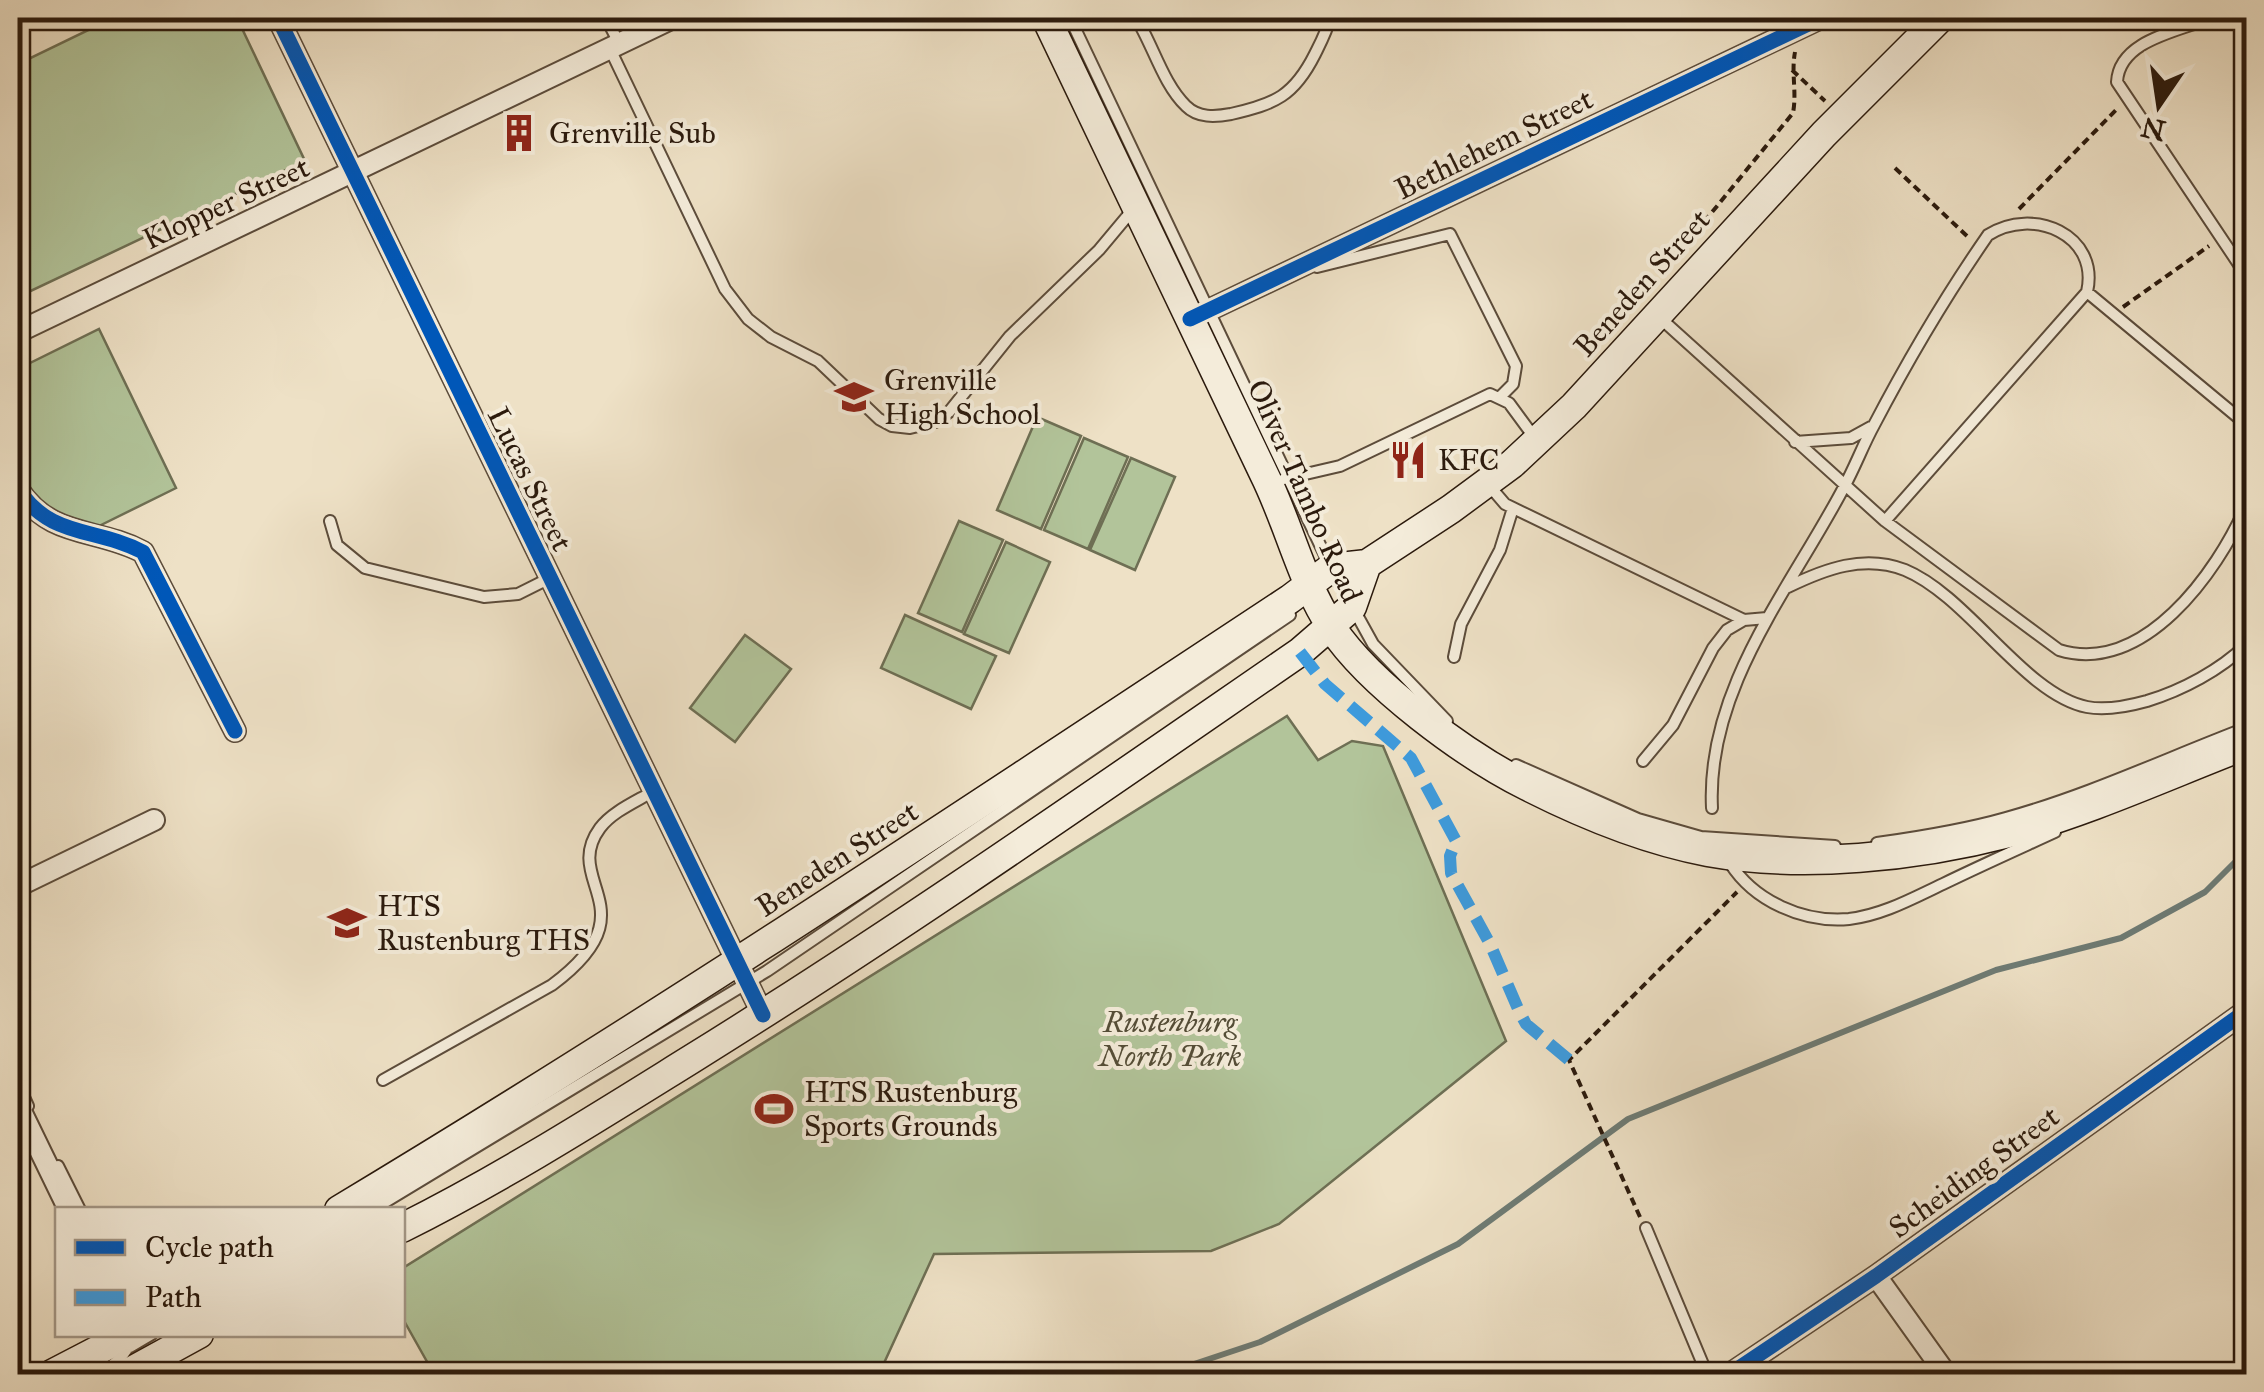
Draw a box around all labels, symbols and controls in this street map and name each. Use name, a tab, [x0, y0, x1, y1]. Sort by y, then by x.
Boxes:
north arrow	[2109, 55, 2209, 155]
street label: Bethlehem Street	[1389, 80, 1599, 207]
text: N	[2138, 109, 2169, 149]
building icon: Grenville Sub	[498, 112, 540, 154]
place label: Grenville Sub	[549, 115, 716, 151]
street label: Klopper Street	[137, 149, 315, 257]
street label: Beneden Street	[1566, 202, 1718, 364]
place label: Grenville High School	[884, 362, 1041, 432]
street label: Oliver Tambo Road	[1240, 374, 1370, 608]
school or university icon: Grenville High School	[833, 376, 875, 418]
street label: Lucas Street	[480, 401, 580, 557]
restaurant icon: KFC	[1387, 439, 1429, 481]
place label: KFC	[1438, 442, 1499, 478]
street label: Beneden Street	[749, 793, 925, 925]
place label: HTS Rustenburg THS	[377, 888, 590, 958]
school or university icon: HTS Rustenburg THS	[326, 902, 368, 944]
park label: Rustenburg North Park	[1097, 1004, 1241, 1074]
place label: HTS Rustenburg Sports Grounds	[804, 1074, 1018, 1144]
sports icon: HTS Rustenburg Sports Grounds	[753, 1088, 795, 1130]
street label: Scheiding Street	[1882, 1098, 2066, 1246]
legend	[55, 1207, 405, 1337]
text: Cycle path	[145, 1229, 274, 1265]
text: Path	[145, 1279, 202, 1315]

